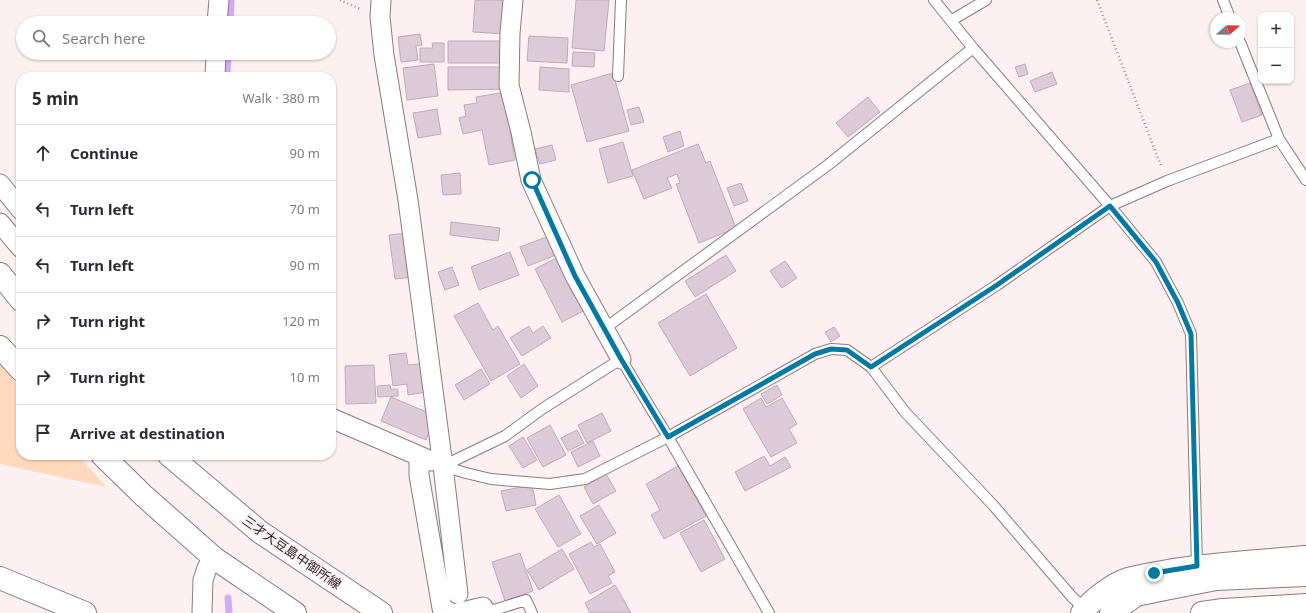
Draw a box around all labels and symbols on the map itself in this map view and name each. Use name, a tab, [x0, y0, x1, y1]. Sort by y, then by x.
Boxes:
north arrow	[1210, 12, 1246, 48]
route start	[523, 171, 541, 189]
street label: 三才大豆島中御所線	[239, 511, 345, 593]
route end	[1145, 564, 1163, 582]

